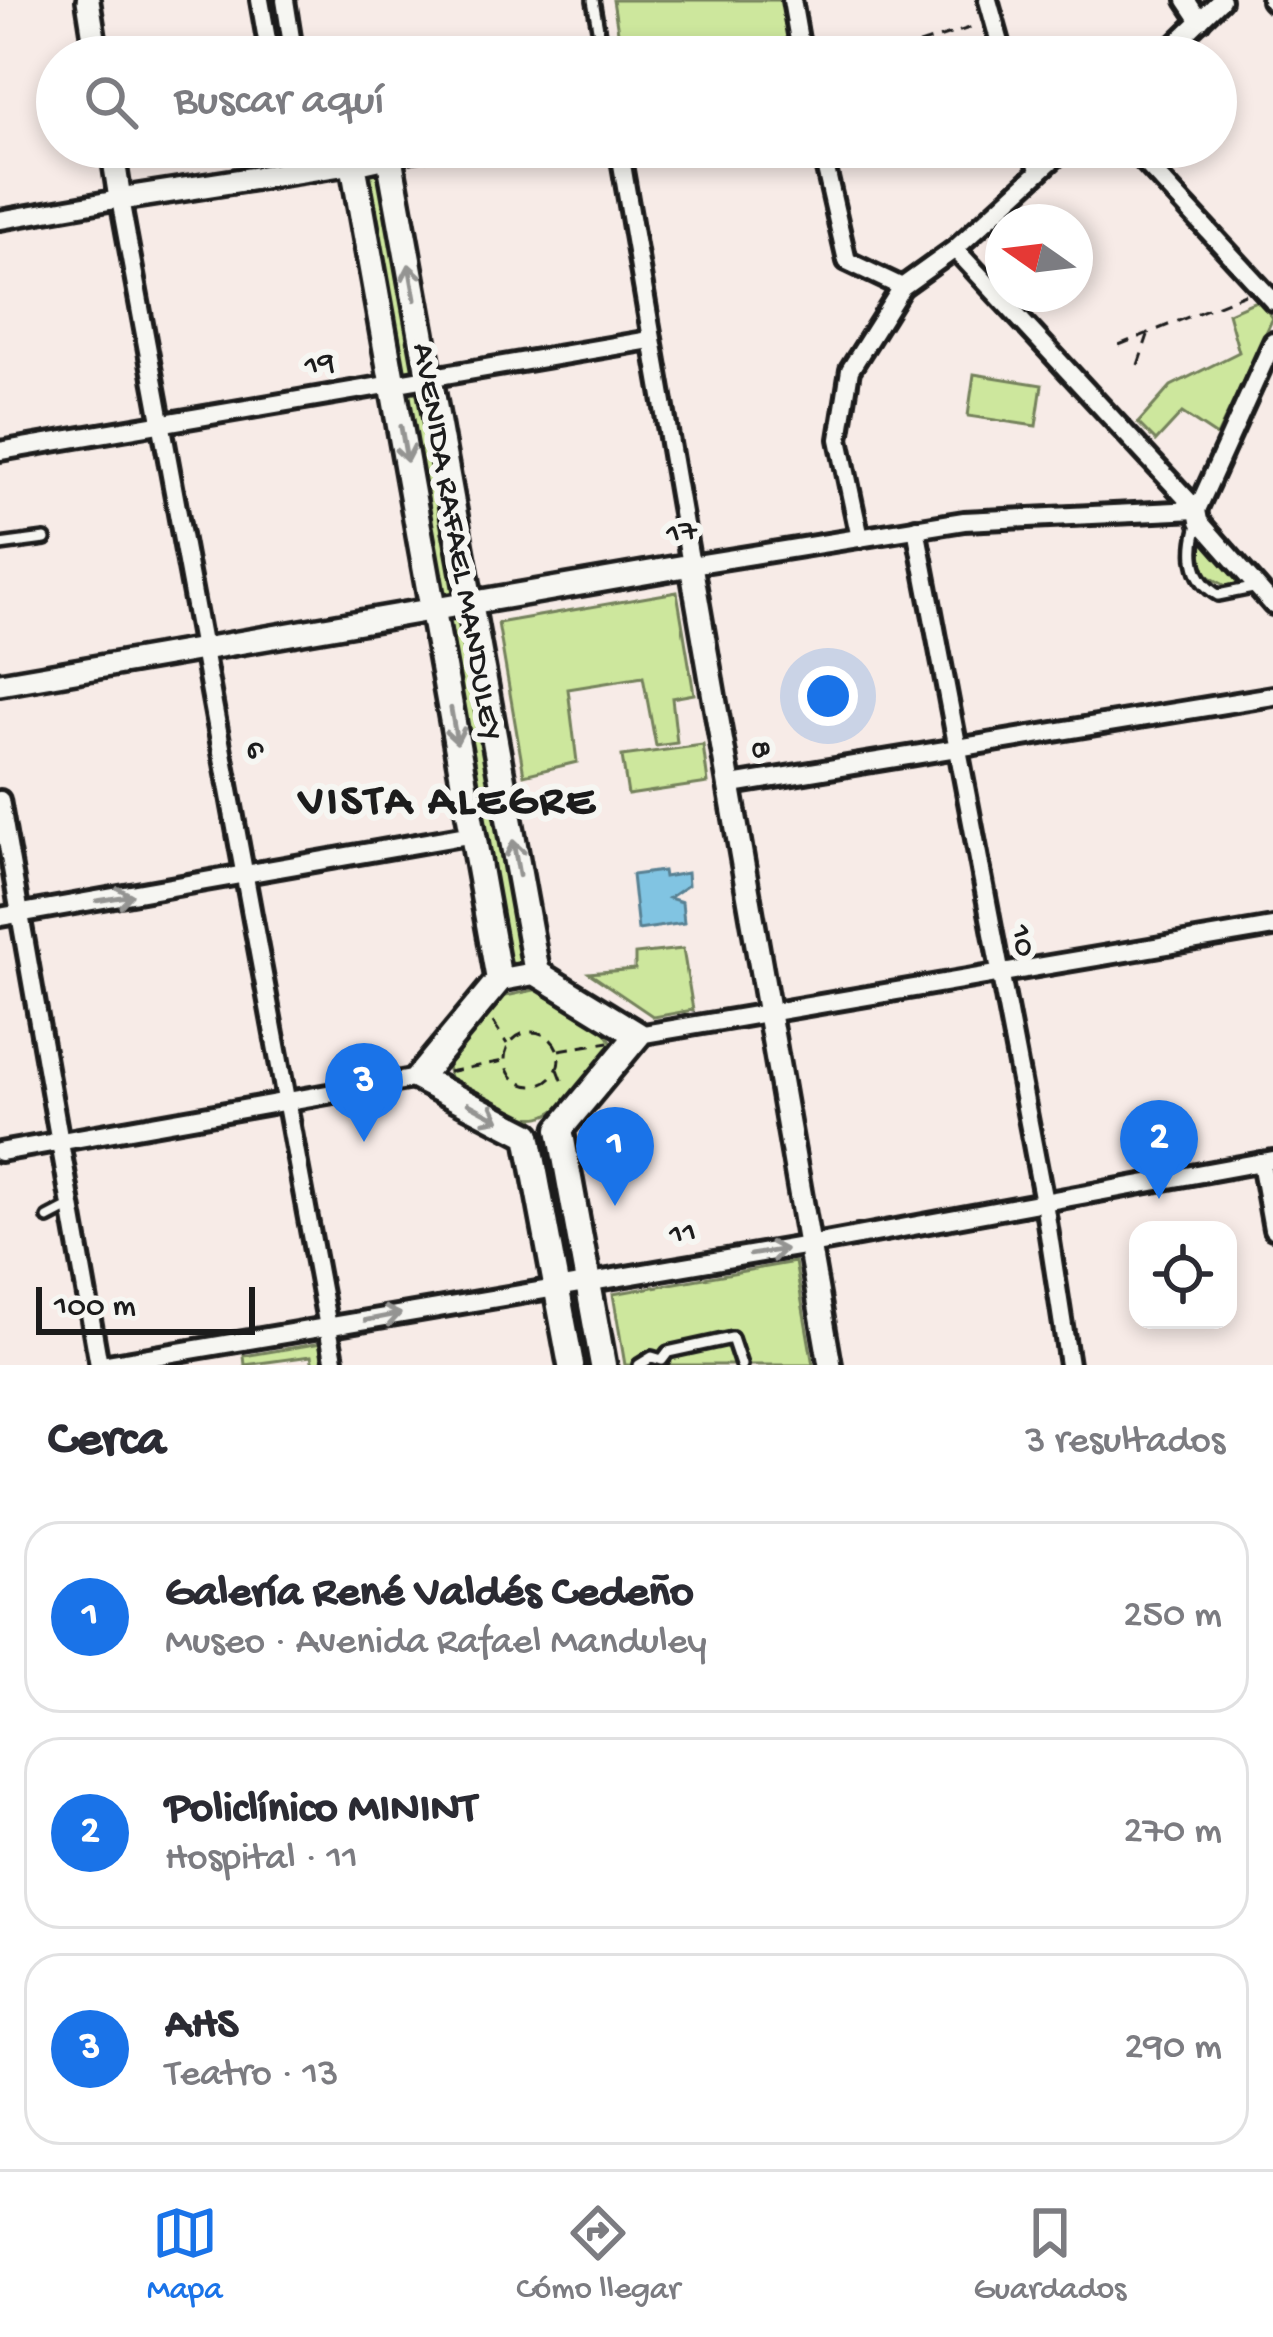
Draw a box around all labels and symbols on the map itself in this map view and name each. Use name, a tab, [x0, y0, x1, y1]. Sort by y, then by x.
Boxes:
north arrow	[985, 204, 1093, 312]
one-way arrow	[400, 263, 422, 302]
street label: AVENIDA RAFAEL MANDULEY	[401, 340, 509, 744]
street label: 19	[301, 345, 338, 387]
one-way arrow	[393, 423, 416, 462]
street label: 17	[663, 512, 701, 556]
your location	[798, 666, 858, 726]
one-way arrow	[444, 705, 466, 744]
street label: 8	[739, 737, 779, 763]
street label: 6	[234, 738, 274, 762]
district label: VISTA ALEGRE	[297, 777, 597, 830]
one-way arrow	[504, 840, 526, 879]
one-way arrow	[95, 886, 134, 909]
street label: 10	[999, 921, 1043, 960]
pin: 3	[325, 1043, 403, 1142]
pin: 2	[1120, 1100, 1198, 1199]
one-way arrow	[466, 1101, 501, 1124]
pin: 1	[576, 1107, 654, 1206]
street label: 11	[666, 1214, 699, 1256]
one-way arrow	[747, 1240, 786, 1263]
scale bar	[36, 1281, 255, 1334]
one-way arrow	[363, 1305, 402, 1328]

